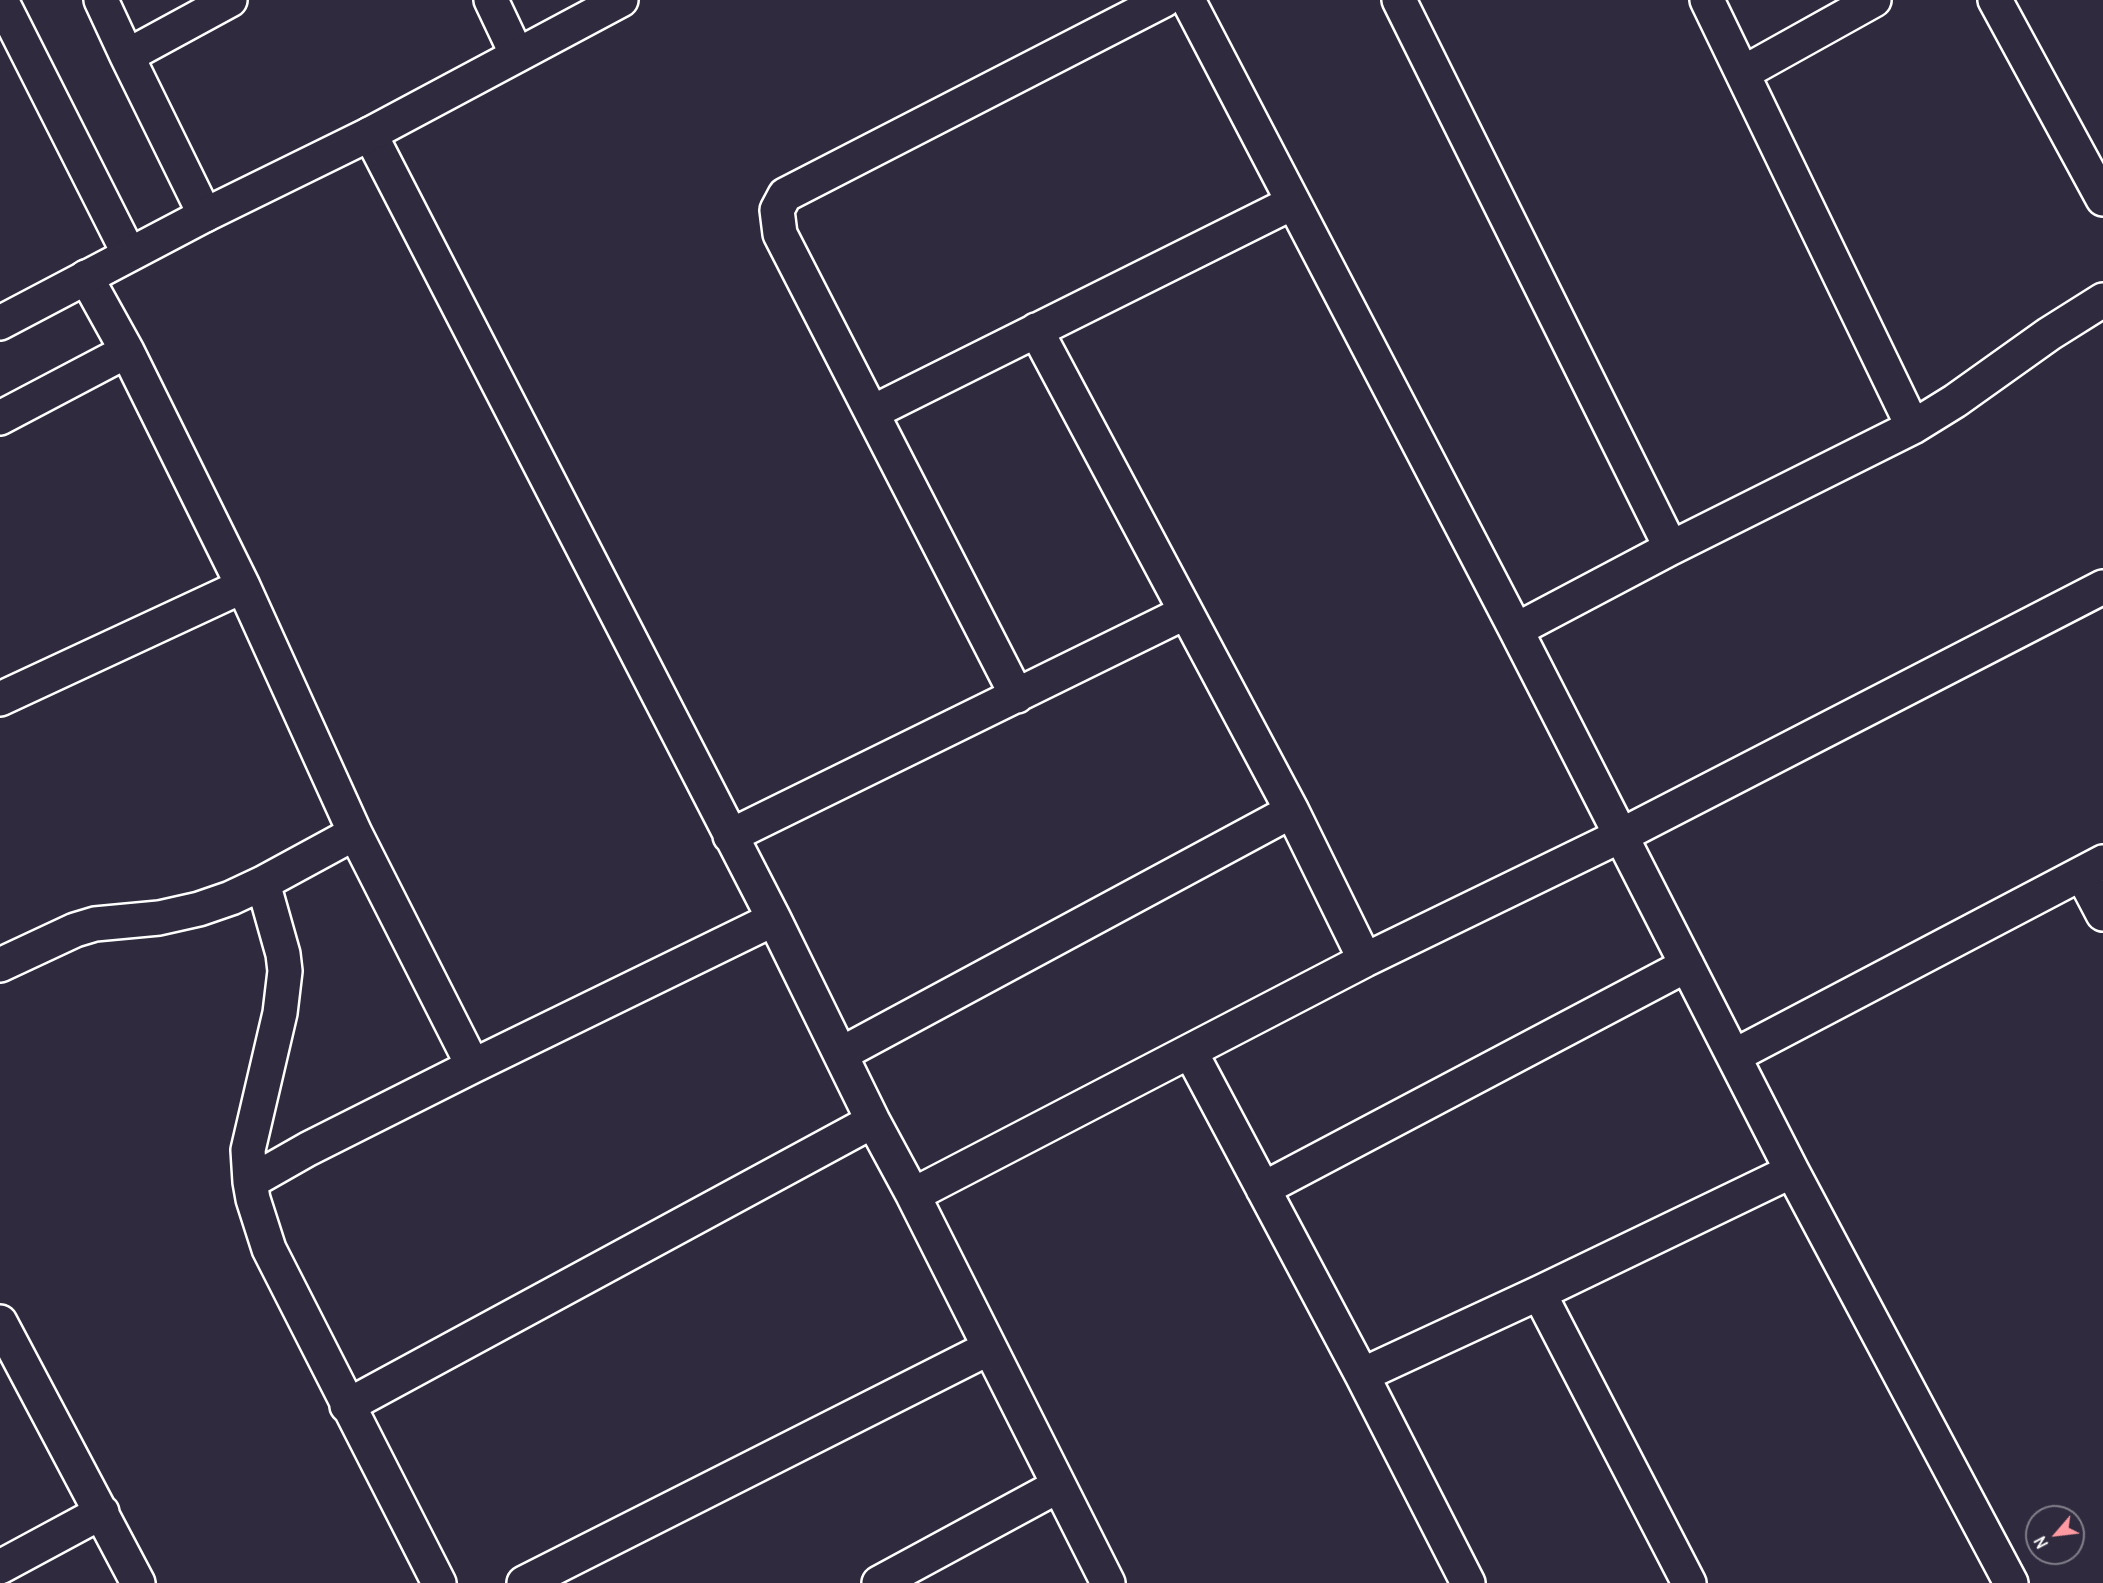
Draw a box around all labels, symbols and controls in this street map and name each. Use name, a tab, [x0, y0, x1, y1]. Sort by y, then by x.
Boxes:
north arrow	[2025, 1505, 2085, 1565]
text: N	[2029, 1533, 2052, 1552]

